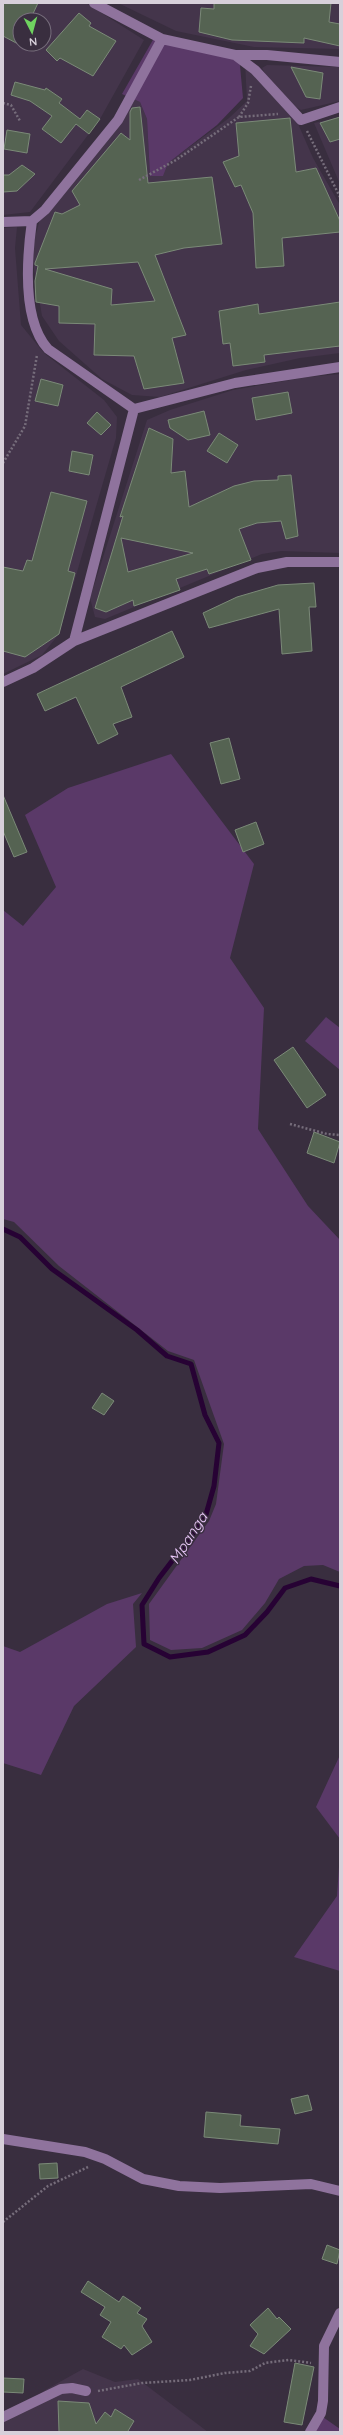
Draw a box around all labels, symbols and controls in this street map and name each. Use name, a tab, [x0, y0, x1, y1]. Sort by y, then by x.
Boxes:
north arrow	[12, 12, 52, 52]
text: N	[28, 35, 38, 49]
water label: Mpanga	[164, 1508, 212, 1567]

